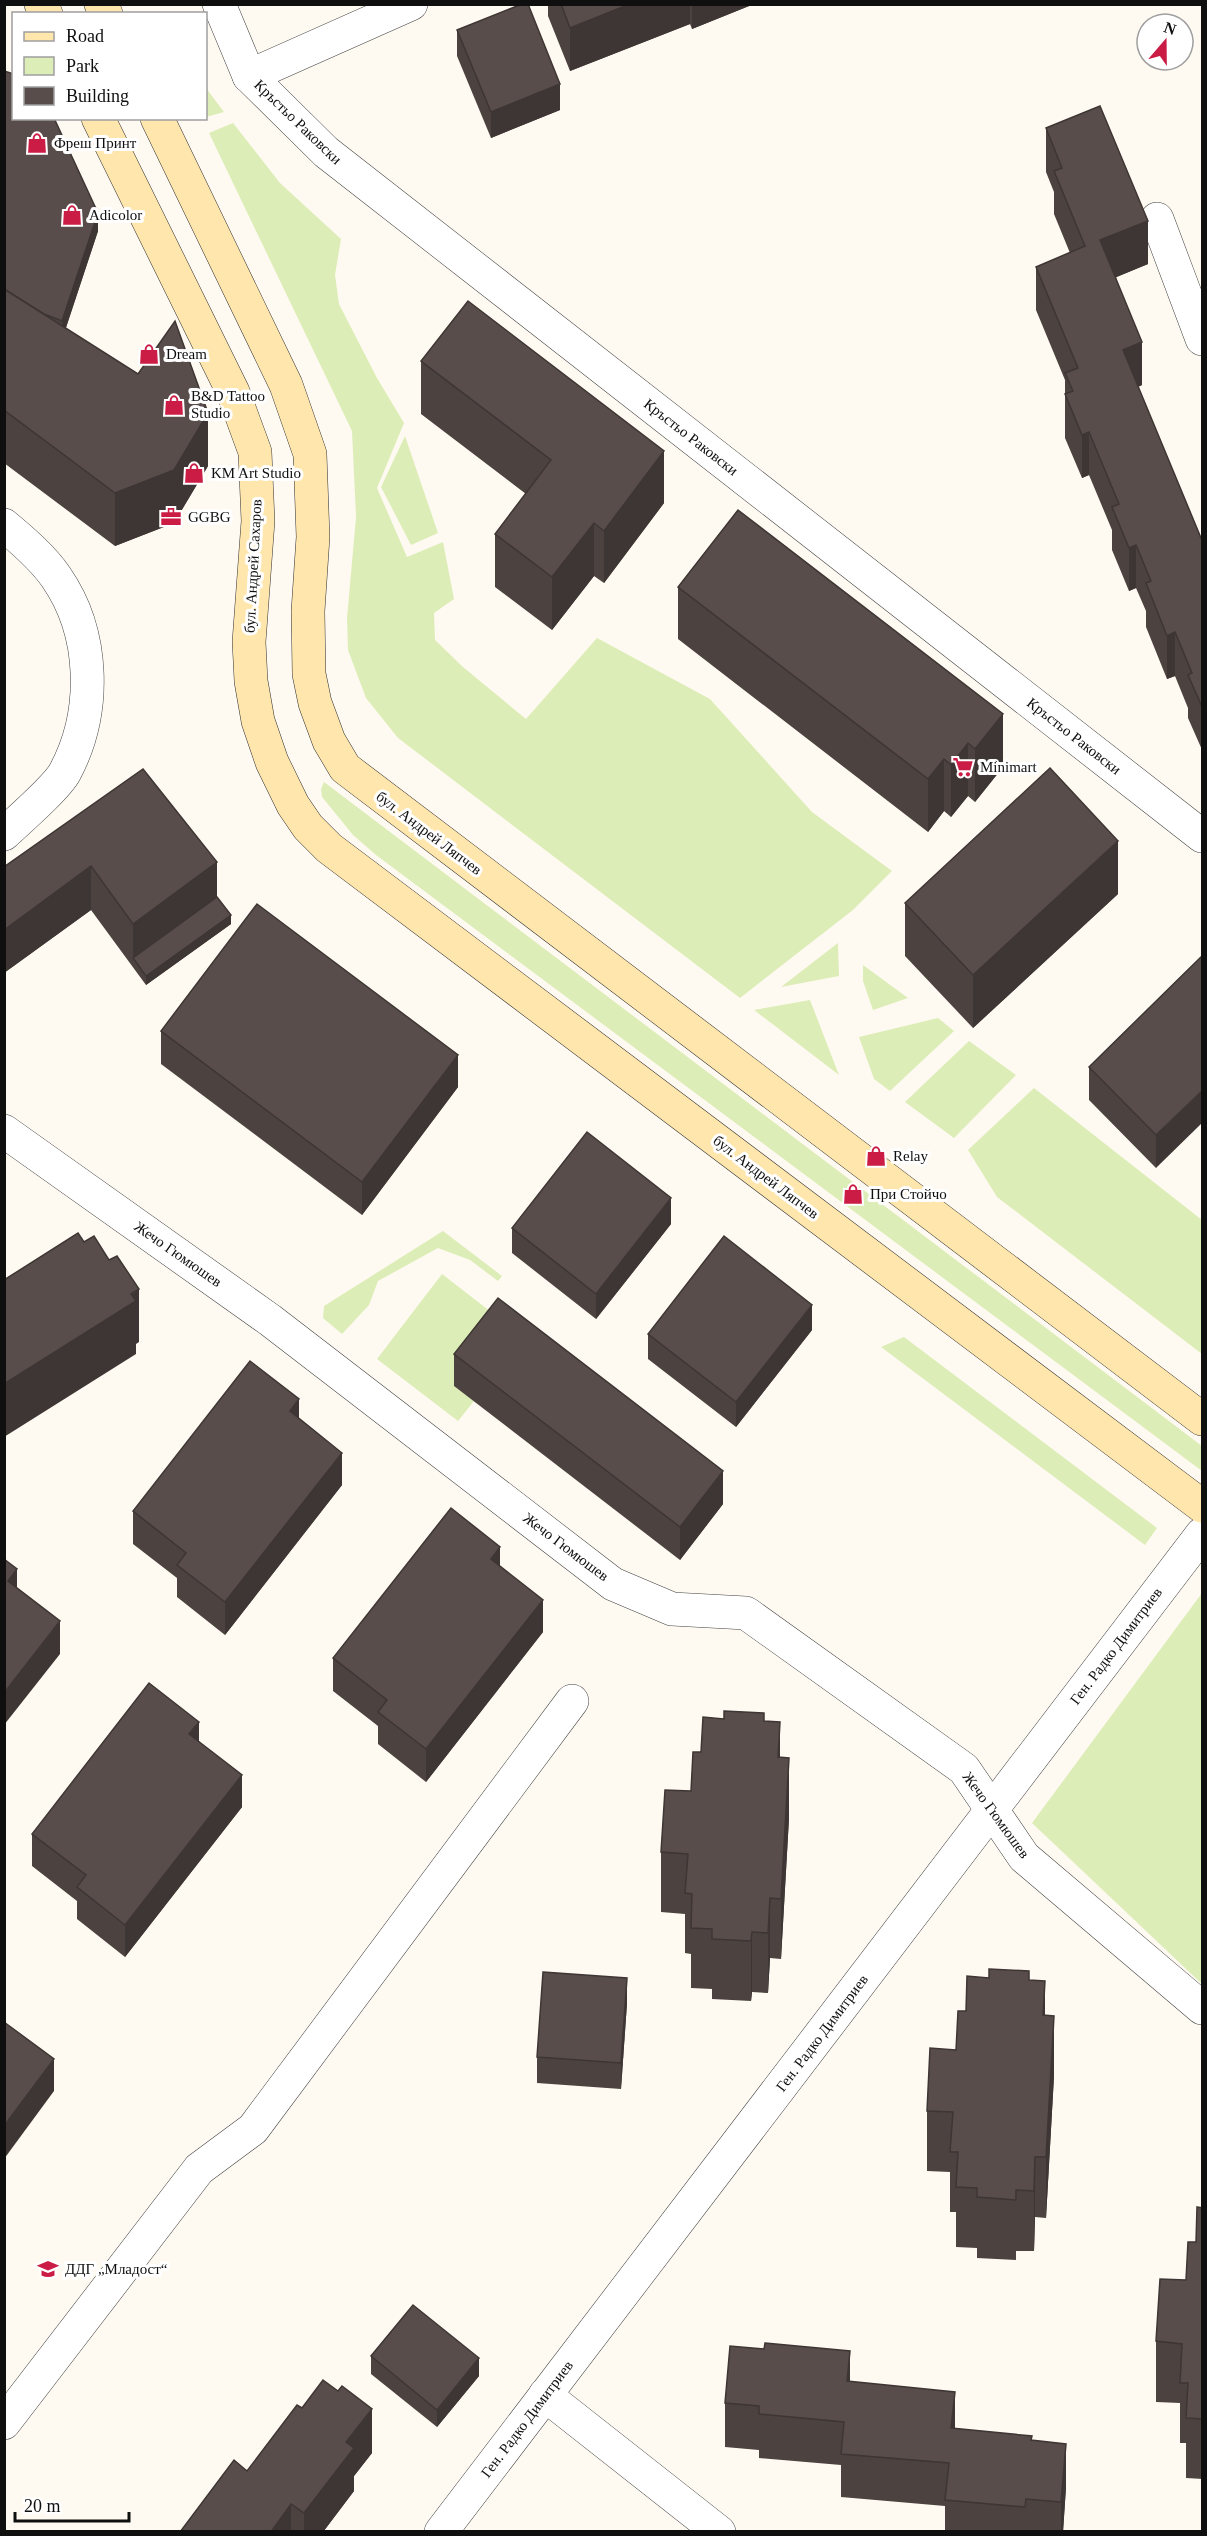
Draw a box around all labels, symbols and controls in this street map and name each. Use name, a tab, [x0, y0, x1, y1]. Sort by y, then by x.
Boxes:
legend	[12, 12, 207, 120]
north arrow	[1135, 12, 1195, 72]
text: N	[1162, 18, 1179, 38]
text: Road	[66, 26, 104, 46]
text: Park	[66, 56, 99, 76]
street label: Кръстьо Раковски	[251, 76, 345, 168]
text: Building	[66, 86, 129, 106]
shop icon: Фреш Принт	[25, 131, 49, 155]
place label: Фреш Принт	[54, 135, 137, 151]
shop icon: Adicolor	[60, 203, 84, 227]
place label: Adicolor	[89, 207, 142, 223]
shop icon: Dream	[137, 342, 161, 366]
place label: Dream	[166, 346, 207, 362]
place label: B&D Tattoo Studio	[191, 388, 265, 421]
shop icon: B&D Tattoo Studio	[162, 393, 186, 417]
street label: Кръстьо Раковски	[641, 395, 741, 479]
shop icon: KM Art Studio	[182, 461, 206, 485]
place label: KM Art Studio	[211, 465, 301, 481]
street label: бул. Андрей Сахаров	[242, 499, 264, 633]
office icon: GGBG	[159, 505, 183, 529]
place label: GGBG	[188, 509, 231, 525]
street label: Кръстьо Раковски	[1024, 694, 1124, 778]
supermarket icon: Minimart	[951, 755, 975, 779]
place label: Minimart	[980, 759, 1037, 775]
street label: бул. Андрей Ляпчев	[373, 788, 485, 878]
street label: бул. Андрей Ляпчев	[710, 1132, 822, 1222]
shop icon: Relay	[864, 1144, 888, 1168]
place label: Relay	[893, 1148, 928, 1164]
shop icon: При Стойчо	[841, 1182, 865, 1206]
place label: При Стойчо	[870, 1186, 947, 1202]
street label: Жечо Гюмюшев	[131, 1218, 225, 1290]
street label: Жечо Гюмюшев	[520, 1510, 612, 1584]
street label: Ген. Радко Димитриев	[1067, 1585, 1165, 1707]
street label: Жечо Гюмюшев	[959, 1769, 1033, 1861]
street label: Ген. Радко Димитриев	[773, 1972, 871, 2094]
school or university icon: ДДГ „Младост“	[36, 2257, 60, 2281]
place label: ДДГ „Младост“	[65, 2261, 168, 2277]
street label: Ген. Радко Димитриев	[478, 2358, 576, 2480]
scale bar	[15, 2485, 129, 2523]
text: 20 m	[24, 2496, 61, 2516]

